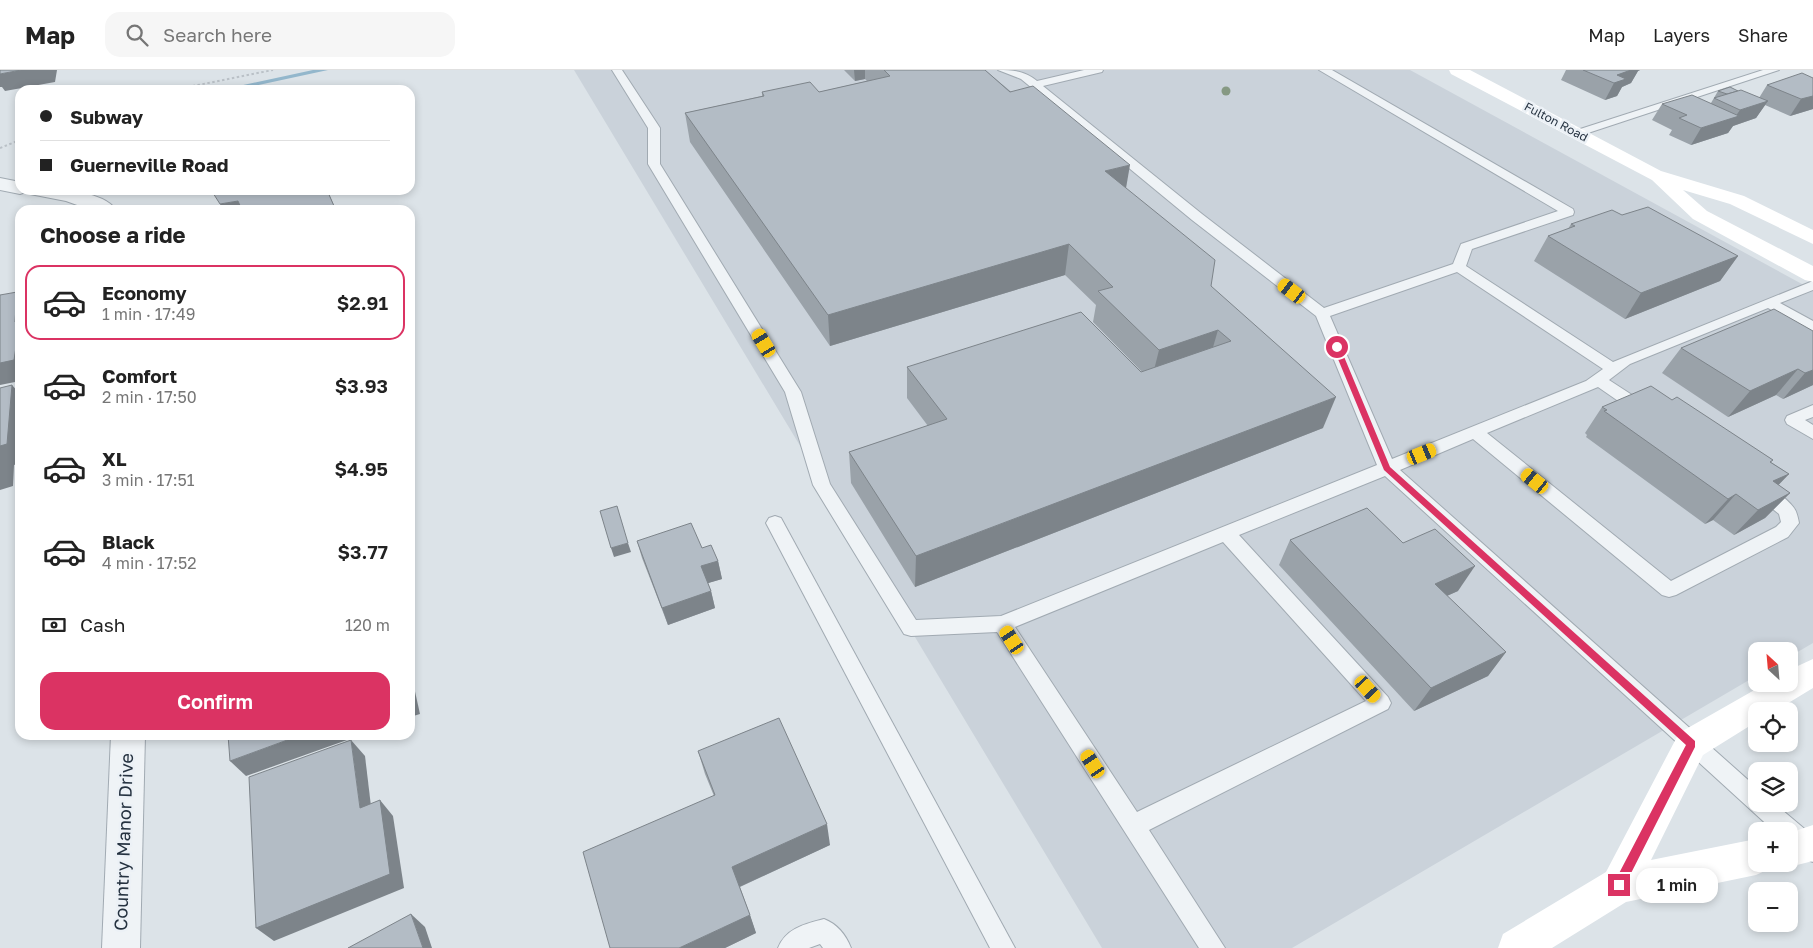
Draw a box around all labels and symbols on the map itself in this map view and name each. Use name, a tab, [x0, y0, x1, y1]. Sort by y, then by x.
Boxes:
street label: Fulton Road	[1522, 99, 1591, 145]
car	[1275, 276, 1308, 306]
car	[749, 326, 778, 360]
route start	[1326, 336, 1348, 358]
car	[1405, 441, 1438, 467]
car	[1518, 466, 1551, 496]
car	[997, 623, 1026, 657]
north arrow	[1748, 642, 1798, 692]
car	[1352, 673, 1383, 705]
car	[1078, 747, 1107, 781]
street label: Country Manor Drive	[109, 753, 137, 931]
callout: 1 min	[1636, 868, 1719, 902]
route end	[1608, 874, 1630, 896]

